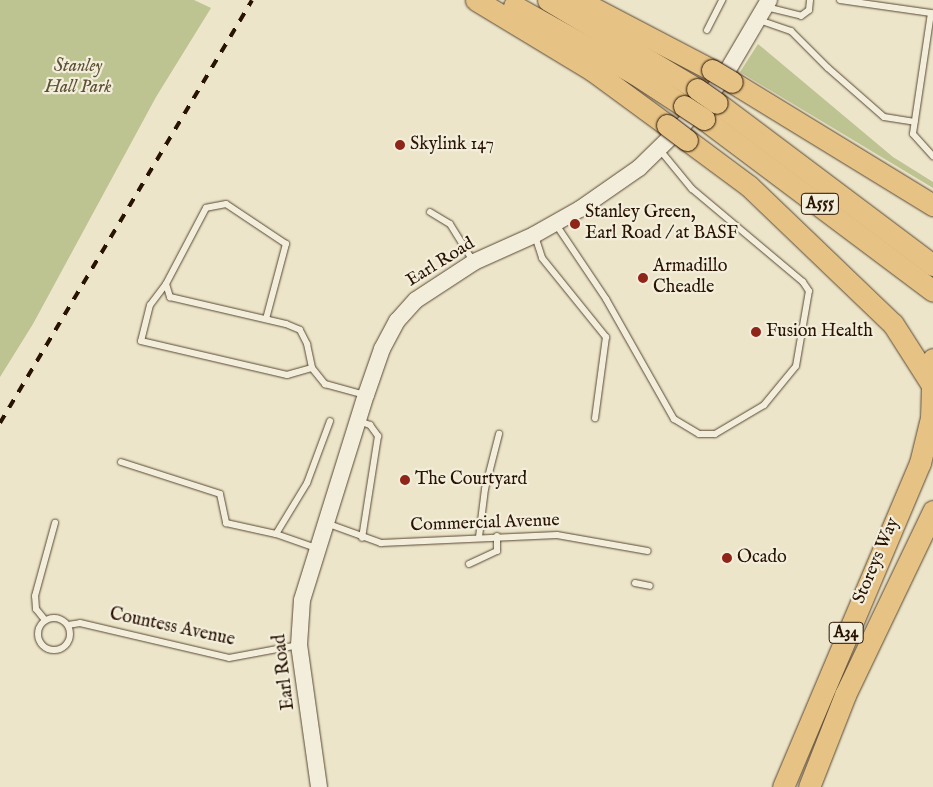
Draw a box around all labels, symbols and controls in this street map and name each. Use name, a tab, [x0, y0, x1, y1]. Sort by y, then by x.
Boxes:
park label: Stanley Hall Park	[45, 57, 111, 100]
place label: Skylink 147	[410, 134, 494, 156]
marker: Skylink 147	[394, 139, 406, 151]
road number: A555	[800, 190, 840, 218]
place label: Stanley Green, Earl Road / at BASF	[585, 203, 738, 245]
marker: Stanley Green, Earl Road / at BASF	[569, 218, 581, 230]
street label: Earl Road	[403, 234, 479, 292]
place label: Armadillo Cheadle	[653, 257, 727, 300]
marker: Armadillo Cheadle	[637, 272, 649, 284]
place label: Fusion Health	[766, 321, 873, 343]
marker: Fusion Health	[750, 326, 762, 338]
place label: The Courtyard	[415, 469, 527, 491]
marker: The Courtyard	[399, 474, 411, 486]
street label: Commercial Avenue	[410, 511, 560, 537]
street label: Storeys Way	[849, 515, 905, 607]
place label: Ocado	[737, 547, 787, 569]
marker: Ocado	[721, 552, 733, 564]
street label: Countess Avenue	[107, 604, 237, 652]
road number: A34	[828, 620, 864, 646]
street label: Earl Road	[270, 633, 300, 711]

